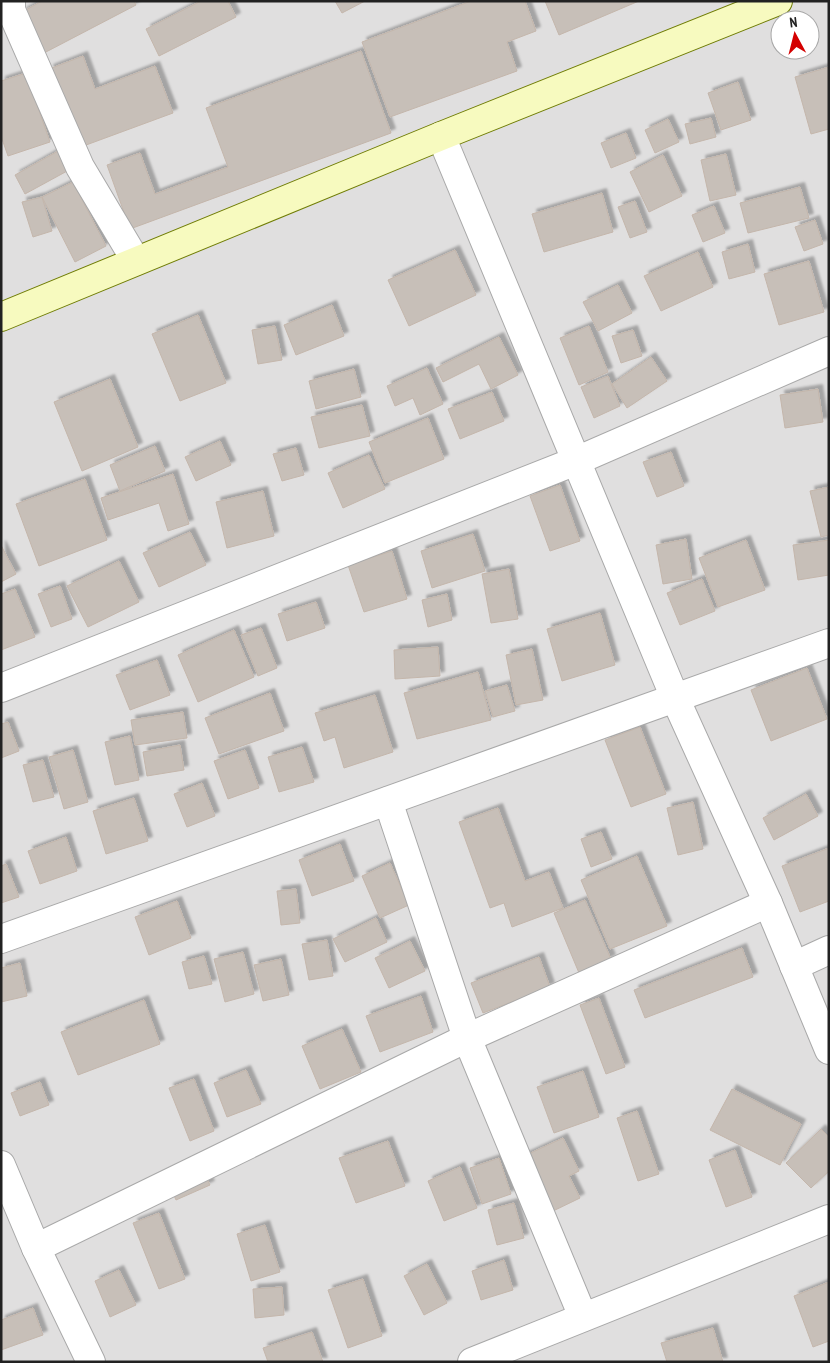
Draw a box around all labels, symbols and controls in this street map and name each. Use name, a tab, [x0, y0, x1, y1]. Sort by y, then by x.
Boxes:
north arrow	[770, 10, 820, 60]
text: N	[789, 13, 798, 31]

